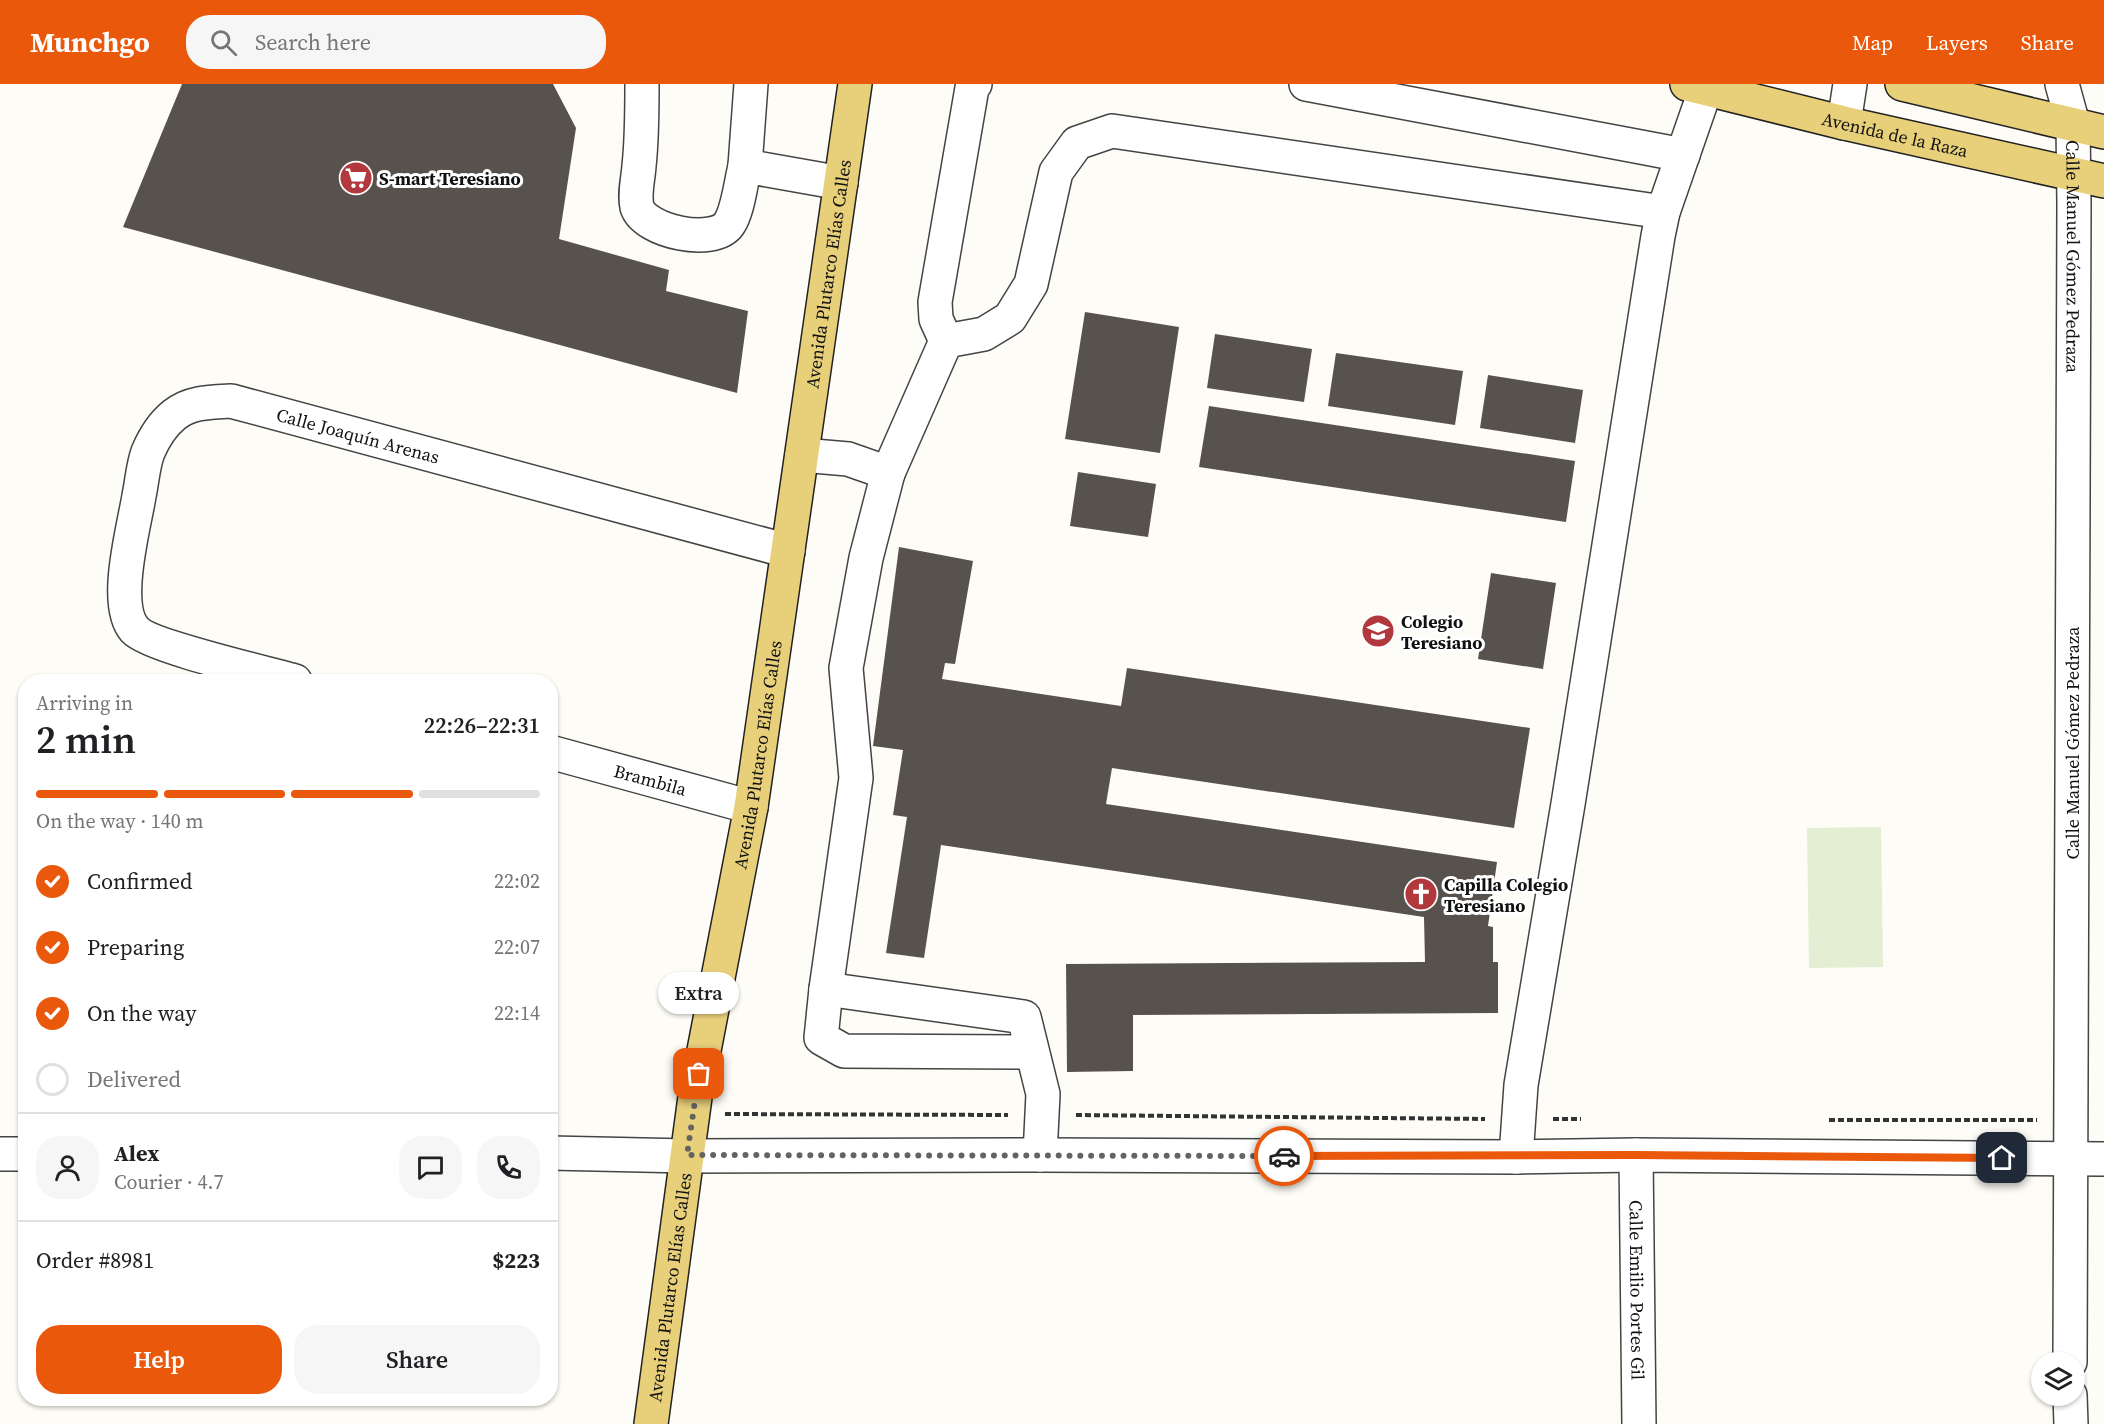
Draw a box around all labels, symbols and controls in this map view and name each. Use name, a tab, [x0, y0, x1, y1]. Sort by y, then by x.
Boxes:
search box	[186, 15, 606, 69]
text: Munchgo	[30, 23, 150, 61]
icon: search	[207, 26, 240, 59]
text: Search here	[255, 27, 371, 57]
text: Map	[1852, 28, 1893, 57]
text: Layers	[1926, 28, 1988, 57]
text: Share	[2021, 28, 2074, 57]
street label: Avenida de la Raza	[1819, 106, 1971, 163]
street label: Calle Manuel Gómez Pedraza	[2061, 140, 2087, 374]
street label: Avenida Plutarco Elías Calles	[799, 157, 857, 390]
supermarket icon: S-mart Teresiano	[338, 160, 374, 196]
place label: S-mart Teresiano	[379, 166, 521, 191]
street label: Calle Joaquín Arenas	[274, 401, 442, 469]
place label: Colegio Teresiano	[1401, 609, 1482, 655]
school or university icon: Colegio Teresiano	[1360, 613, 1396, 649]
street label: Calle Manuel Gómez Pedraza	[2060, 626, 2085, 859]
street label: Avenida Plutarco Elías Calles	[727, 638, 787, 871]
text: Arriving in	[36, 689, 133, 717]
text: 22:26–22:31	[424, 710, 540, 740]
text: 2 min	[36, 713, 136, 766]
street label: Brambila	[611, 758, 690, 802]
text: On the way · 140 m	[36, 807, 203, 835]
icon: check	[36, 865, 69, 898]
text: Confirmed	[87, 866, 192, 896]
text: 22:02	[494, 867, 540, 895]
place label: Capilla Colegio Teresiano	[1444, 872, 1568, 918]
church icon: Capilla Colegio Teresiano	[1403, 876, 1439, 912]
icon: check	[36, 931, 69, 964]
text: Preparing	[87, 932, 184, 962]
text: 22:07	[494, 933, 540, 961]
callout: Extra	[658, 972, 740, 1014]
text: Extra	[674, 979, 723, 1007]
icon: check	[36, 997, 69, 1030]
text: On the way	[87, 998, 196, 1028]
text: 22:14	[494, 999, 540, 1027]
pin	[673, 1048, 724, 1099]
icon: bag	[682, 1057, 715, 1090]
text: Delivered	[87, 1064, 181, 1094]
courier	[1254, 1126, 1314, 1186]
pin	[1976, 1132, 2027, 1183]
button: person	[36, 1136, 99, 1199]
button: chat	[399, 1136, 462, 1199]
button: phone	[477, 1136, 540, 1199]
text: Alex	[114, 1138, 159, 1168]
icon: car	[1268, 1140, 1301, 1173]
icon: home	[1985, 1141, 2018, 1174]
text: Courier · 4.7	[114, 1168, 223, 1196]
street label: Avenida Plutarco Elías Calles	[642, 1171, 697, 1403]
street label: Calle Emilio Portes Gil	[1624, 1200, 1651, 1380]
text: Order #8981	[36, 1245, 154, 1275]
text: $223	[492, 1245, 540, 1275]
button: Help	[36, 1325, 282, 1394]
button: Share	[294, 1325, 540, 1394]
map controls	[2031, 1352, 2085, 1406]
button: layers	[2031, 1352, 2085, 1406]

